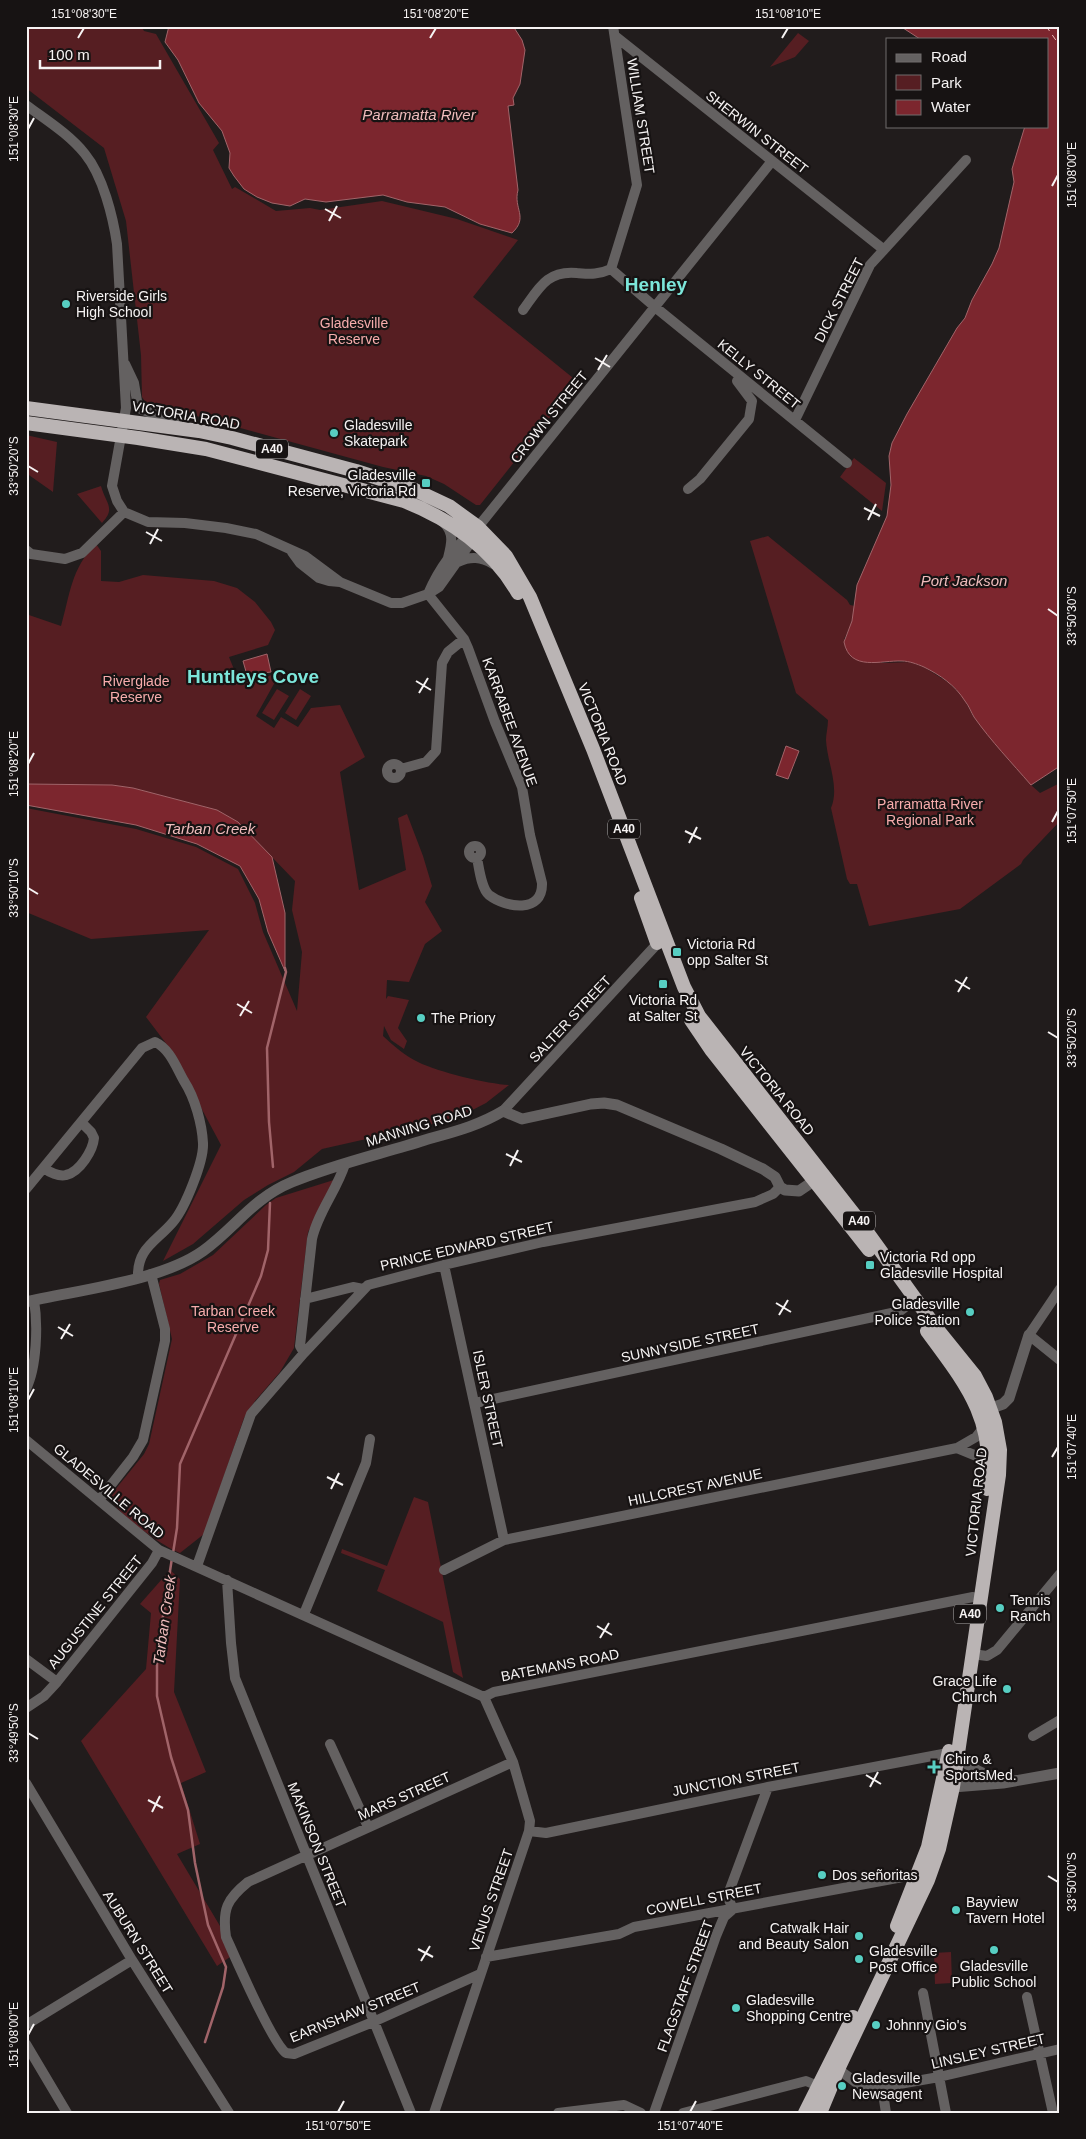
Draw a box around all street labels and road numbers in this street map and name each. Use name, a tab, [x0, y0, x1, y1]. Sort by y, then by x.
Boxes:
street label: WILLIAM STREET	[624, 57, 658, 175]
street label: SHERWIN STREET	[703, 87, 812, 177]
street label: DICK STREET	[811, 255, 867, 345]
street label: KELLY STREET	[715, 336, 804, 412]
street label: CROWN STREET	[507, 367, 591, 466]
street label: VICTORIA ROAD	[131, 398, 241, 432]
road number: A40	[256, 439, 288, 458]
street label: KARRABEE AVENUE	[479, 655, 541, 789]
street label: VICTORIA ROAD	[575, 680, 631, 788]
road number: A40	[608, 820, 640, 839]
street label: SALTER STREET	[526, 972, 615, 1066]
street label: VICTORIA ROAD	[736, 1043, 818, 1139]
street label: MANNING ROAD	[364, 1102, 474, 1150]
road number: A40	[843, 1212, 875, 1230]
street label: PRINCE EDWARD STREET	[379, 1218, 556, 1274]
street label: SUNNYSIDE STREET	[619, 1320, 761, 1365]
street label: ISLER STREET	[470, 1349, 506, 1450]
street label: GLADESVILLE ROAD	[51, 1440, 167, 1542]
street label: VICTORIA ROAD	[962, 1447, 990, 1557]
street label: HILLCREST AVENUE	[627, 1465, 763, 1509]
street label: AUGUSTINE STREET	[44, 1552, 146, 1672]
road number: A40	[954, 1605, 986, 1624]
street label: BATEMANS ROAD	[499, 1646, 621, 1684]
street label: JUNCTION STREET	[671, 1759, 802, 1799]
street label: MARS STREET	[355, 1768, 453, 1824]
street label: MAKINSON STREET	[285, 1780, 350, 1910]
street label: VENUS STREET	[466, 1846, 516, 1953]
street label: COWELL STREET	[645, 1880, 764, 1918]
street label: AUBURN STREET	[100, 1888, 176, 1997]
street label: FLAGSTAFF STREET	[654, 1918, 716, 2054]
street label: EARNSHAW STREET	[287, 1978, 423, 2046]
street label: LINSLEY STREET	[929, 2030, 1047, 2072]

